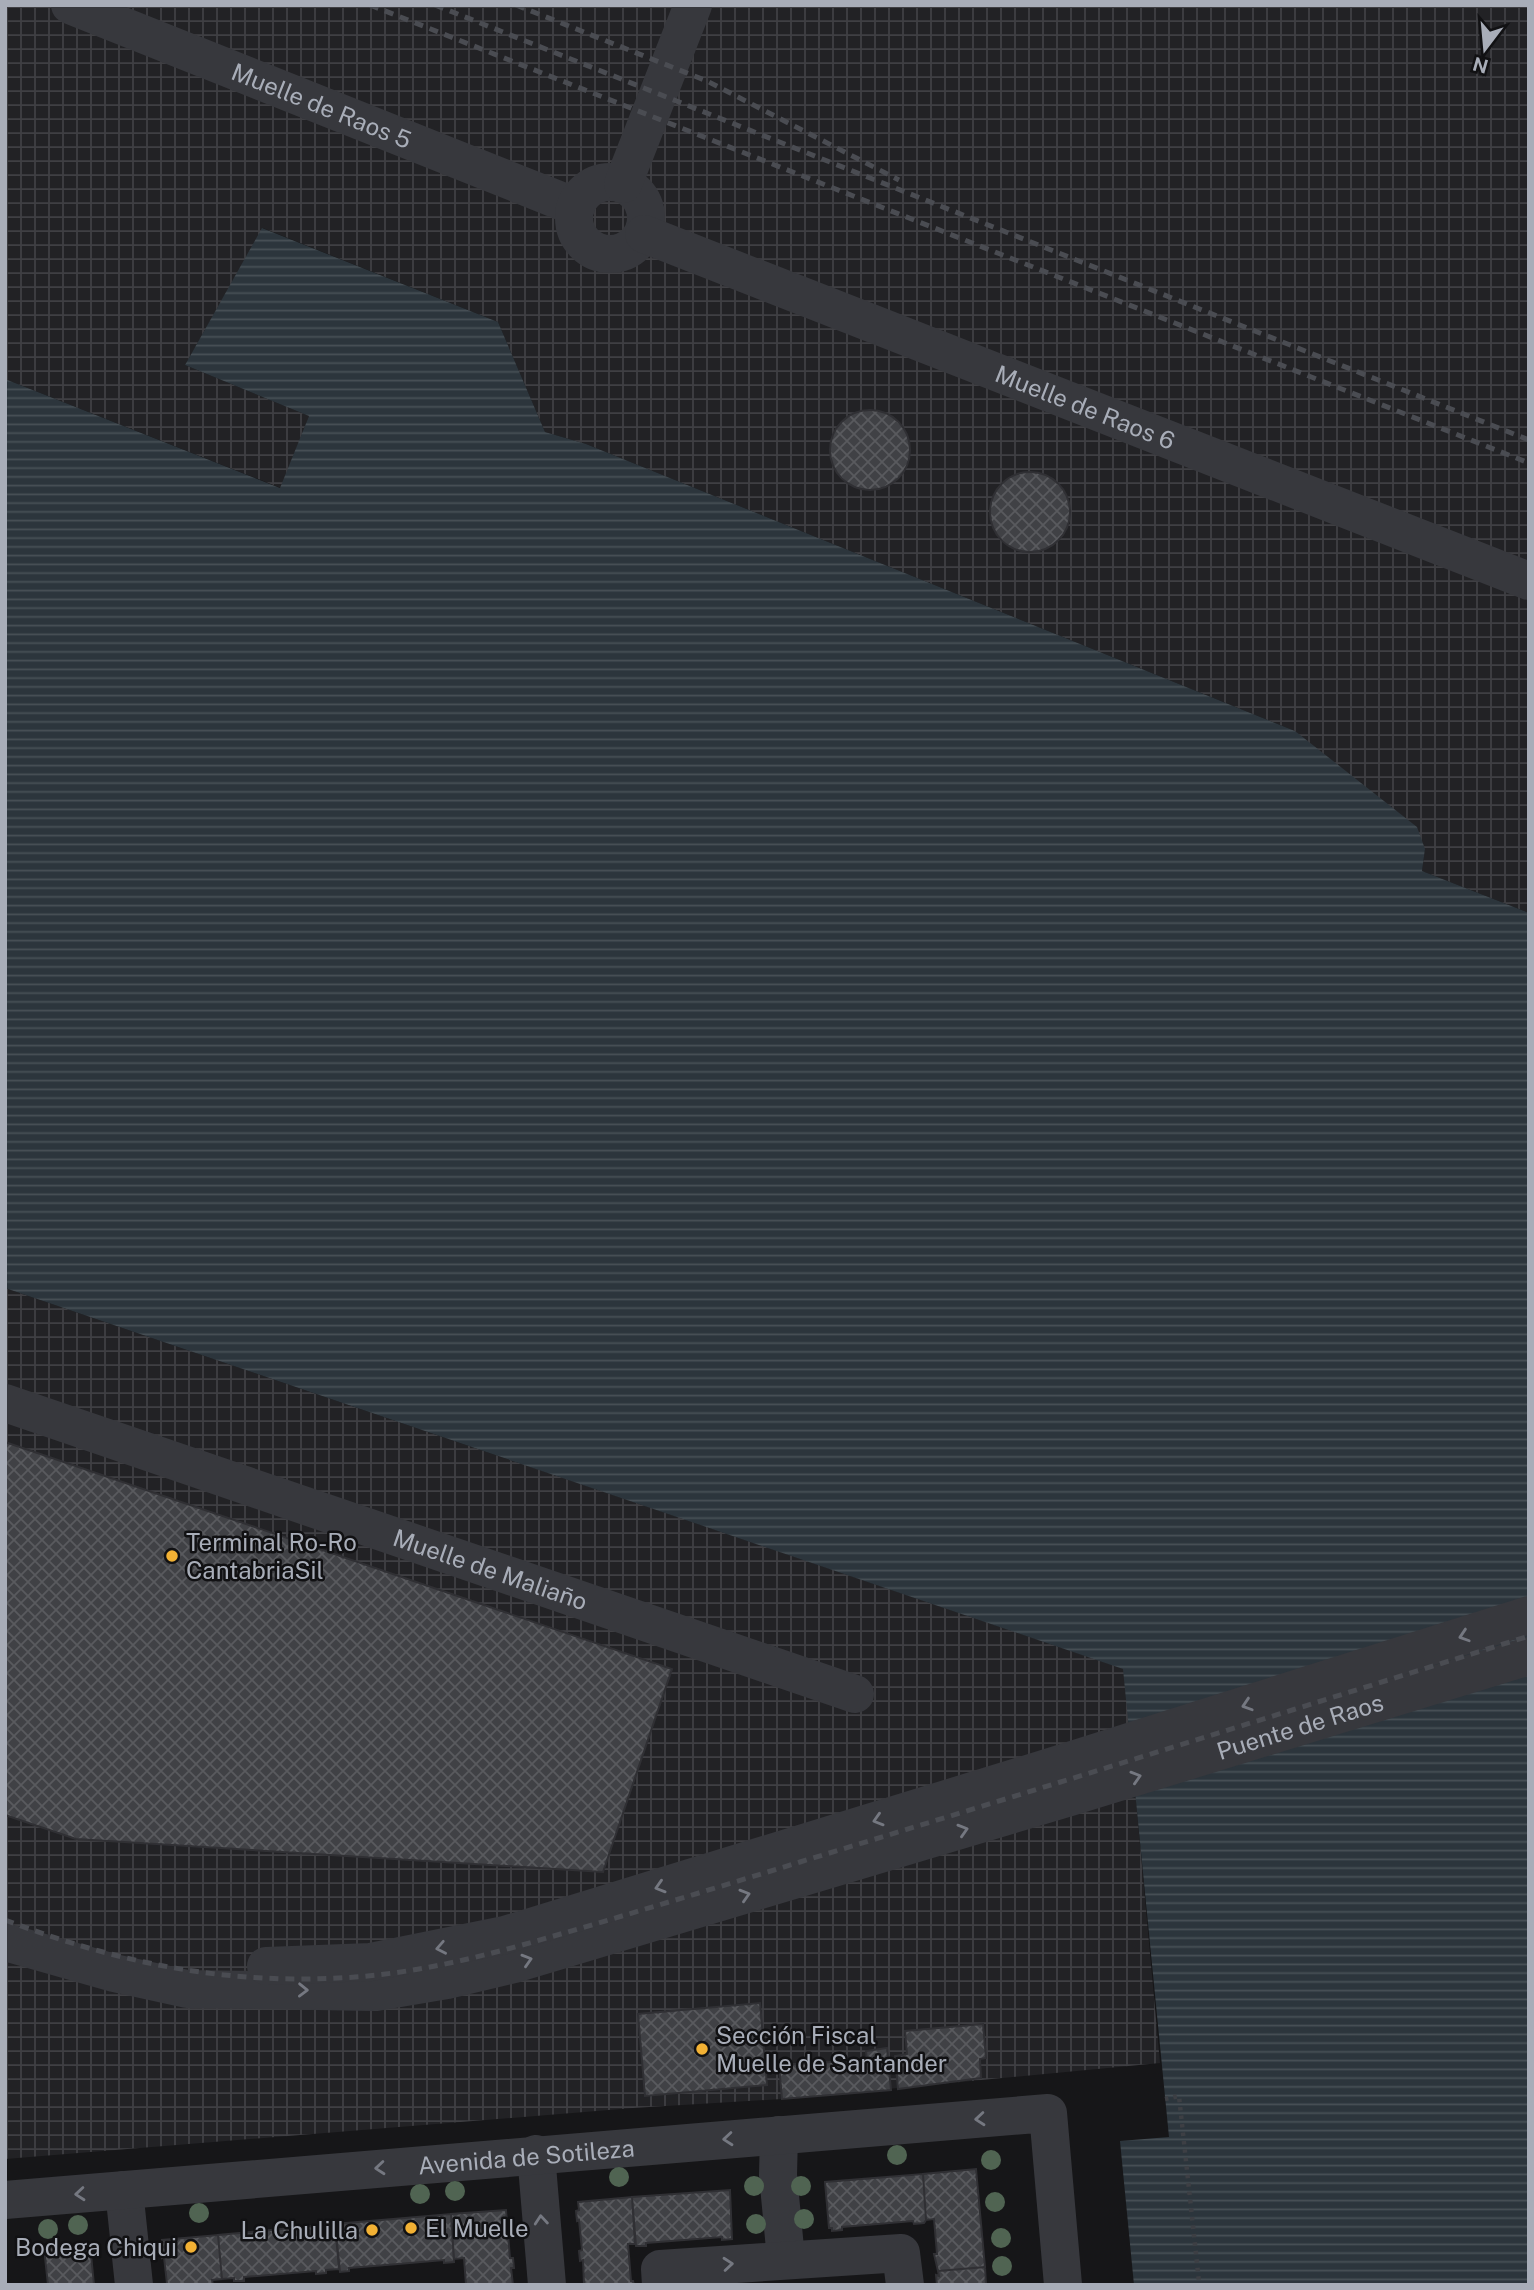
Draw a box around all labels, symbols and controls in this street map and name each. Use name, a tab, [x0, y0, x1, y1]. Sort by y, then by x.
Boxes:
north arrow	[1450, 14, 1520, 84]
text: N	[1470, 53, 1490, 78]
street label: Muelle de Raos 5	[228, 57, 416, 154]
street label: Muelle de Raos 6	[991, 359, 1179, 455]
street label: Muelle de Maliaño	[390, 1523, 591, 1615]
place label: Terminal Ro-Ro CantabriaSil	[186, 1528, 357, 1584]
marker: Terminal Ro-Ro CantabriaSil	[164, 1548, 180, 1564]
one-way arrow	[1458, 1628, 1470, 1642]
street label: Puente de Raos	[1213, 1688, 1387, 1765]
one-way arrow	[1241, 1697, 1254, 1711]
one-way arrow	[1129, 1771, 1141, 1786]
one-way arrow	[872, 1812, 884, 1827]
one-way arrow	[956, 1823, 968, 1838]
one-way arrow	[654, 1879, 666, 1894]
one-way arrow	[738, 1888, 750, 1903]
one-way arrow	[435, 1939, 447, 1954]
one-way arrow	[520, 1954, 532, 1969]
one-way arrow	[297, 1983, 308, 1998]
place label: Sección Fiscal Muelle de Santander	[716, 2021, 947, 2077]
marker: Sección Fiscal Muelle de Santander	[694, 2041, 710, 2057]
one-way arrow	[974, 2111, 985, 2126]
one-way arrow	[723, 2131, 734, 2146]
street label: Avenida de Sotileza	[417, 2134, 636, 2180]
one-way arrow	[374, 2160, 385, 2175]
one-way arrow	[74, 2186, 85, 2201]
place label: El Muelle	[425, 2214, 529, 2242]
one-way arrow	[534, 2214, 549, 2225]
place label: La Chulilla	[240, 2216, 358, 2244]
marker: El Muelle	[403, 2220, 419, 2236]
marker: La Chulilla	[364, 2222, 380, 2238]
place label: Bodega Chiqui	[15, 2233, 177, 2261]
marker: Bodega Chiqui	[183, 2239, 199, 2255]
one-way arrow	[723, 2257, 734, 2272]

